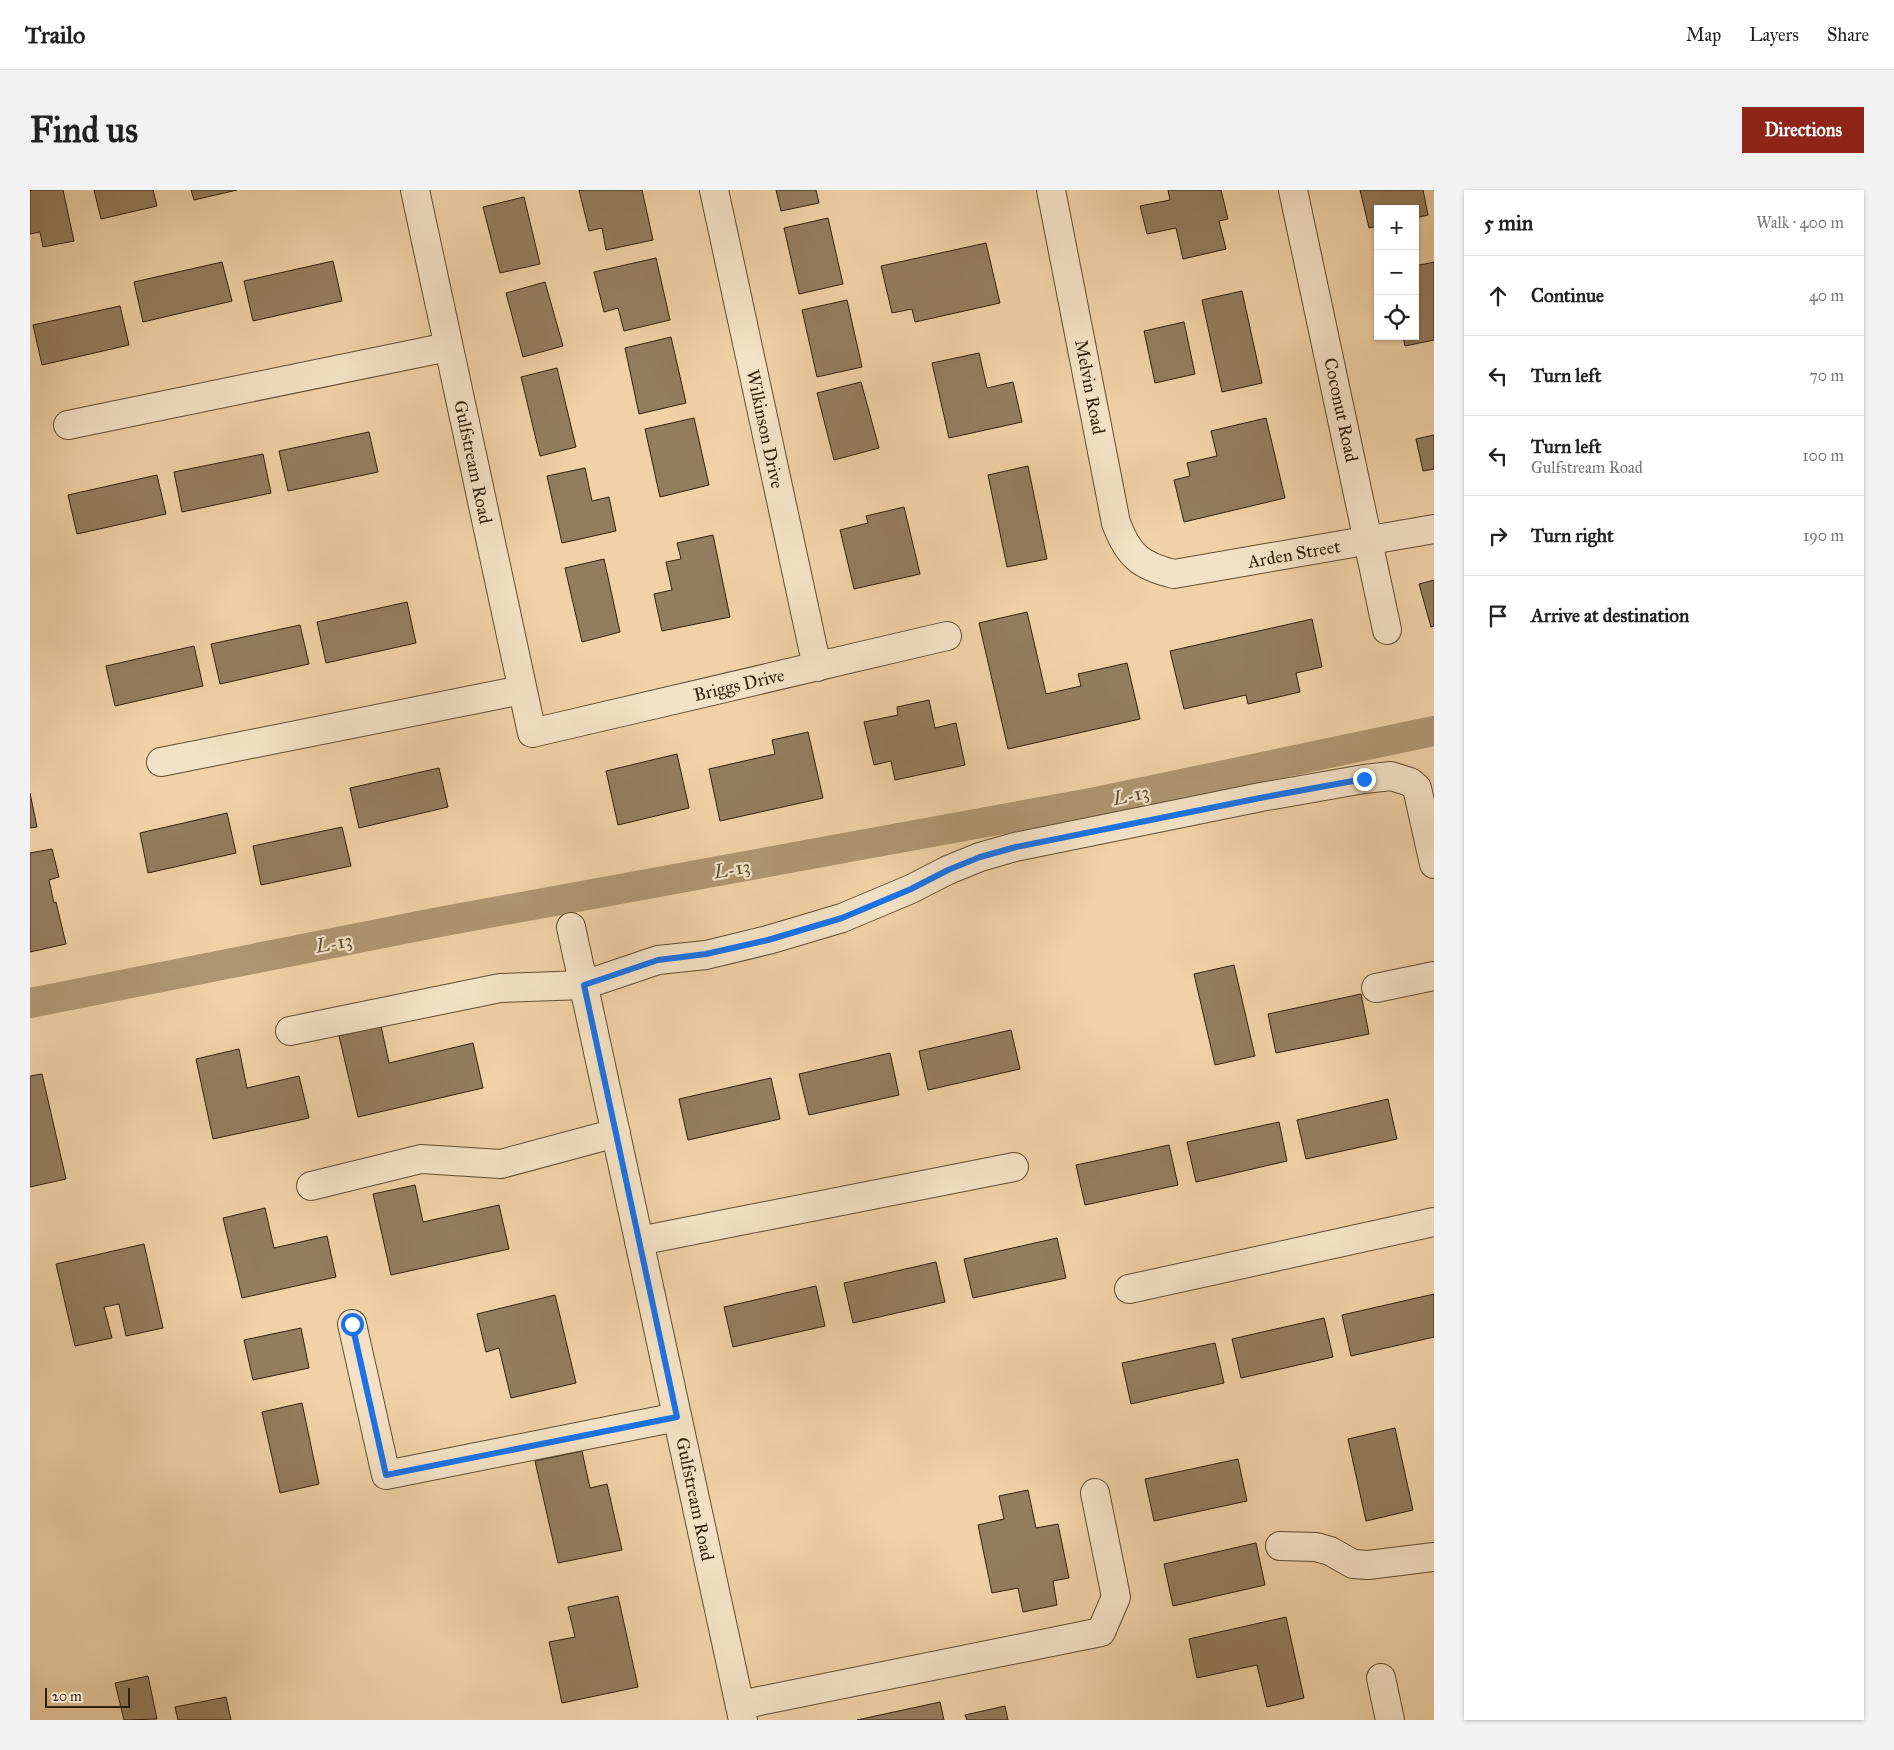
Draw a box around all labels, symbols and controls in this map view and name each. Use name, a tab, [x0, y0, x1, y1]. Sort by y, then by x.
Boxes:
text: Trailo	[25, 20, 85, 50]
text: Map	[1686, 24, 1721, 46]
text: Layers	[1749, 24, 1799, 46]
text: Share	[1827, 24, 1869, 46]
button: Directions	[1742, 107, 1864, 153]
text: Find us	[30, 109, 138, 152]
map controls	[1374, 205, 1419, 340]
button: +	[1374, 205, 1419, 250]
text: 5 min	[1484, 210, 1533, 236]
text: Walk · 400 m	[1756, 213, 1844, 232]
button: −	[1374, 250, 1419, 295]
icon: ahead	[1484, 282, 1512, 310]
text: Continue	[1531, 284, 1604, 307]
text: 40 m	[1809, 286, 1844, 305]
button: locate	[1374, 295, 1419, 340]
street label: Melvin Road	[1070, 338, 1110, 436]
street label: Coconut Road	[1319, 356, 1363, 464]
icon: left	[1484, 362, 1512, 390]
text: Turn left	[1531, 364, 1601, 387]
text: 70 m	[1809, 366, 1844, 385]
street label: Wilkinson Drive	[742, 368, 788, 490]
street label: Gulfstream Road	[449, 398, 497, 526]
text: Turn left	[1531, 435, 1601, 458]
icon: left	[1484, 442, 1512, 470]
text: 100 m	[1802, 446, 1844, 465]
text: Gulfstream Road	[1531, 458, 1643, 477]
icon: right	[1484, 522, 1512, 550]
text: Turn right	[1531, 524, 1614, 547]
text: 190 m	[1803, 526, 1844, 545]
street label: Arden Street	[1245, 535, 1343, 573]
icon: arrive	[1484, 602, 1512, 630]
text: Arrive at destination	[1531, 604, 1689, 627]
street label: Briggs Drive	[692, 664, 787, 707]
route end	[1353, 768, 1376, 791]
water label: L-13	[1110, 780, 1151, 810]
water label: L-13	[711, 855, 752, 884]
water label: L-13	[313, 928, 354, 958]
route start	[341, 1313, 364, 1336]
street label: Gulfstream Road	[671, 1435, 719, 1563]
scale bar	[45, 1685, 130, 1708]
text: 20 m	[52, 1688, 82, 1705]

